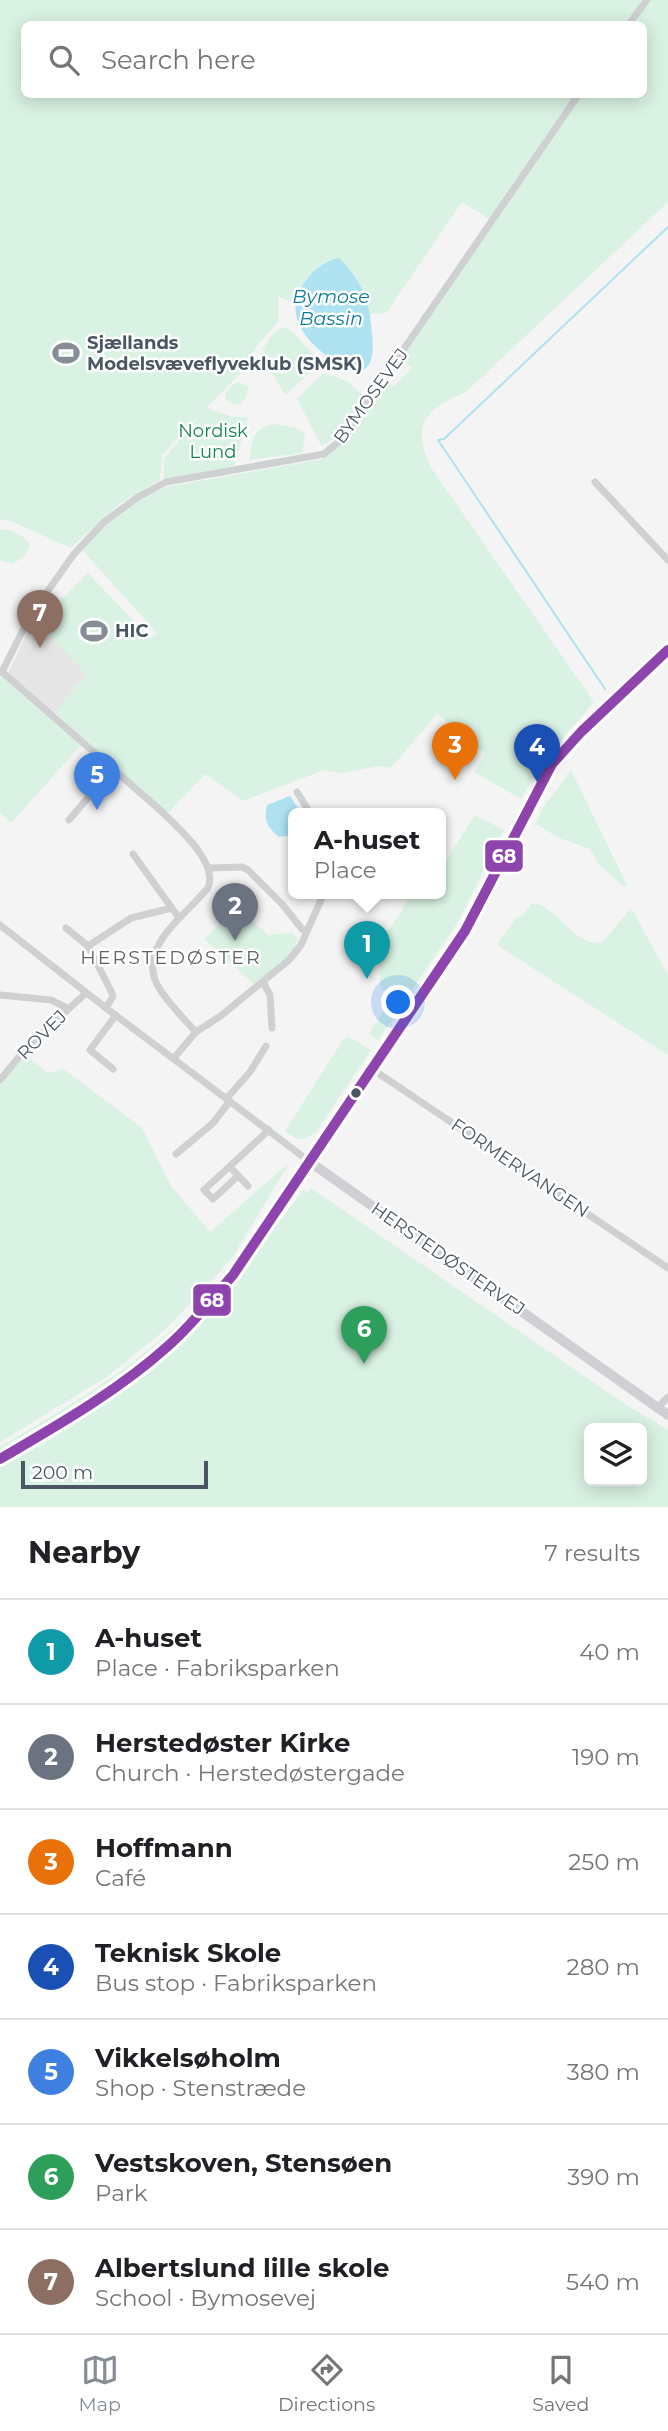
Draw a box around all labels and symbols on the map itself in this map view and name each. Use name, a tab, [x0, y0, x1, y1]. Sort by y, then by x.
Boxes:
water label: Bymose Bassin	[292, 285, 370, 330]
place label: Sjællands Modelsvæveflyveklub (SMSK)	[87, 332, 363, 375]
sports icon: Sjællands Modelsvæveflyveklub (SMSK)	[51, 338, 81, 368]
street label: BYMOSEVEJ	[329, 344, 413, 448]
park label: Nordisk Lund	[178, 420, 248, 463]
pin: 7	[17, 590, 63, 648]
sports icon: HIC	[79, 616, 109, 646]
place label: HIC	[115, 620, 148, 642]
pin: 3	[432, 722, 478, 780]
pin: 4	[514, 724, 560, 782]
pin: 5	[74, 752, 120, 810]
line badge: 68	[484, 839, 524, 873]
text: 68	[492, 845, 516, 868]
pin: 2	[212, 883, 258, 941]
pin: 1	[344, 921, 390, 979]
district label: HERSTEDØSTER	[80, 946, 262, 969]
your location	[381, 985, 415, 1019]
street label: ROVEJ	[13, 1006, 71, 1064]
unlabelled marker	[349, 1086, 363, 1100]
street label: FORMERVANGEN	[447, 1114, 593, 1222]
street label: HERSTEDØSTERVEJ	[367, 1198, 529, 1320]
line badge: 68	[192, 1283, 232, 1317]
text: 68	[200, 1289, 224, 1312]
pin: 6	[341, 1306, 387, 1364]
scale bar	[21, 1458, 208, 1490]

